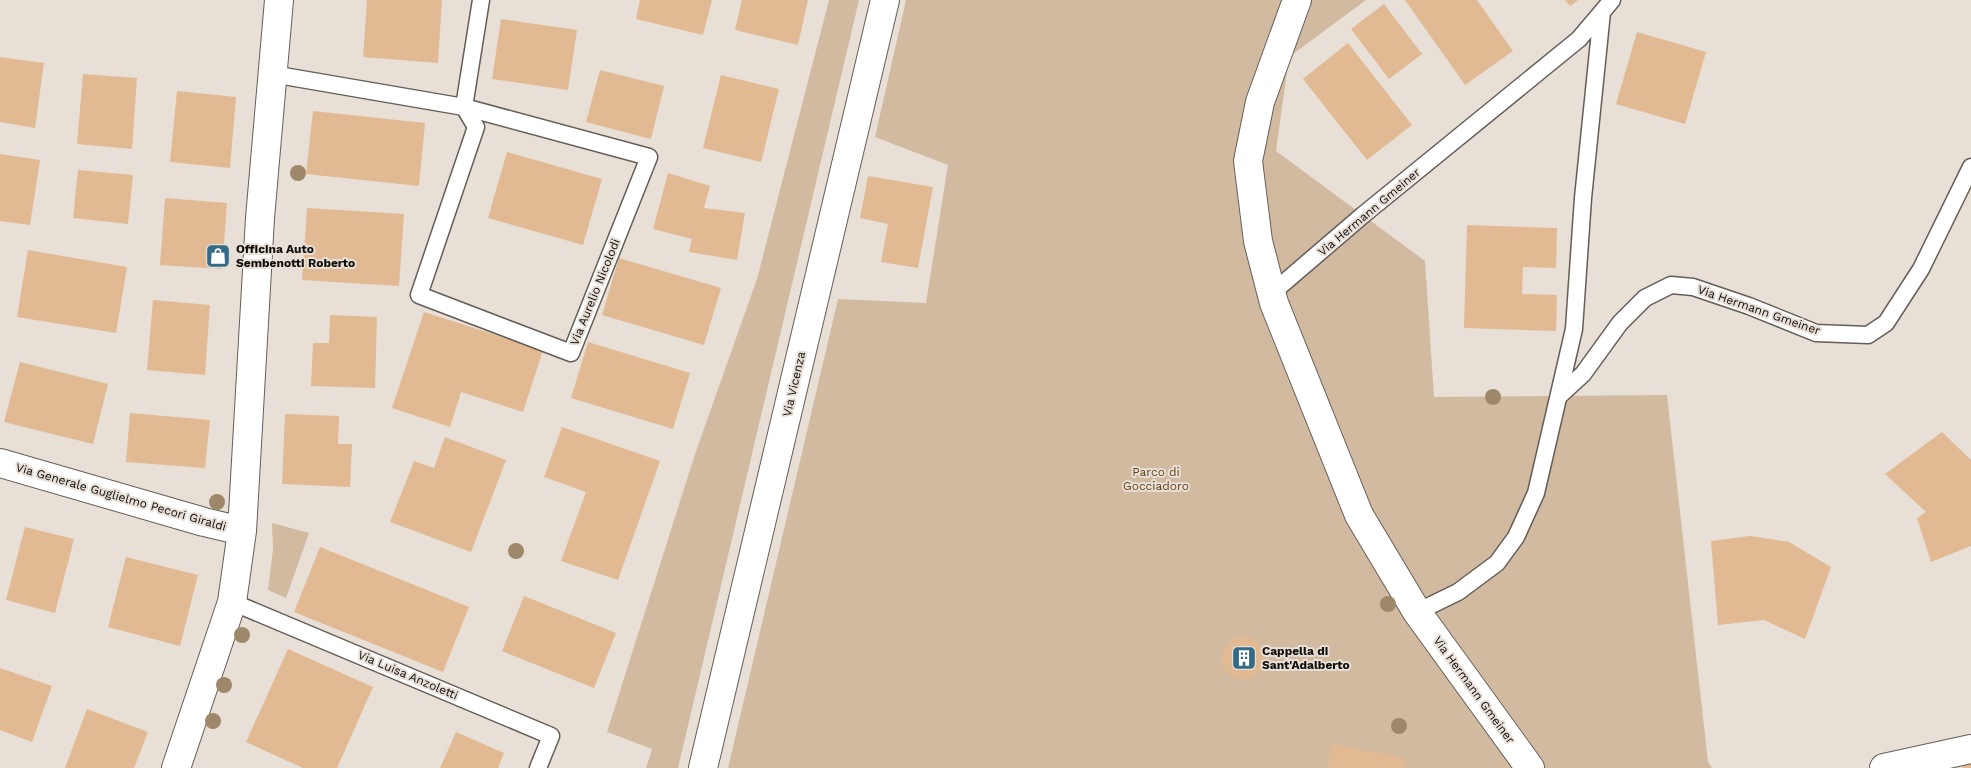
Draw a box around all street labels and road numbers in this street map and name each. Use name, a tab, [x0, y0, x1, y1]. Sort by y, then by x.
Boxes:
street label: Via Hermann Gmeiner	[1315, 165, 1423, 259]
street label: Via Aurelio Nicolodi	[567, 237, 623, 347]
street label: Via Hermann Gmeiner	[1696, 282, 1822, 338]
street label: Via Vicenza	[780, 350, 808, 418]
street label: Via Generale Guglielmo Pecori Giraldi	[14, 460, 228, 534]
street label: Via Hermann Gmeiner	[1430, 634, 1518, 746]
street label: Via Luisa Anzoletti	[356, 648, 460, 702]

